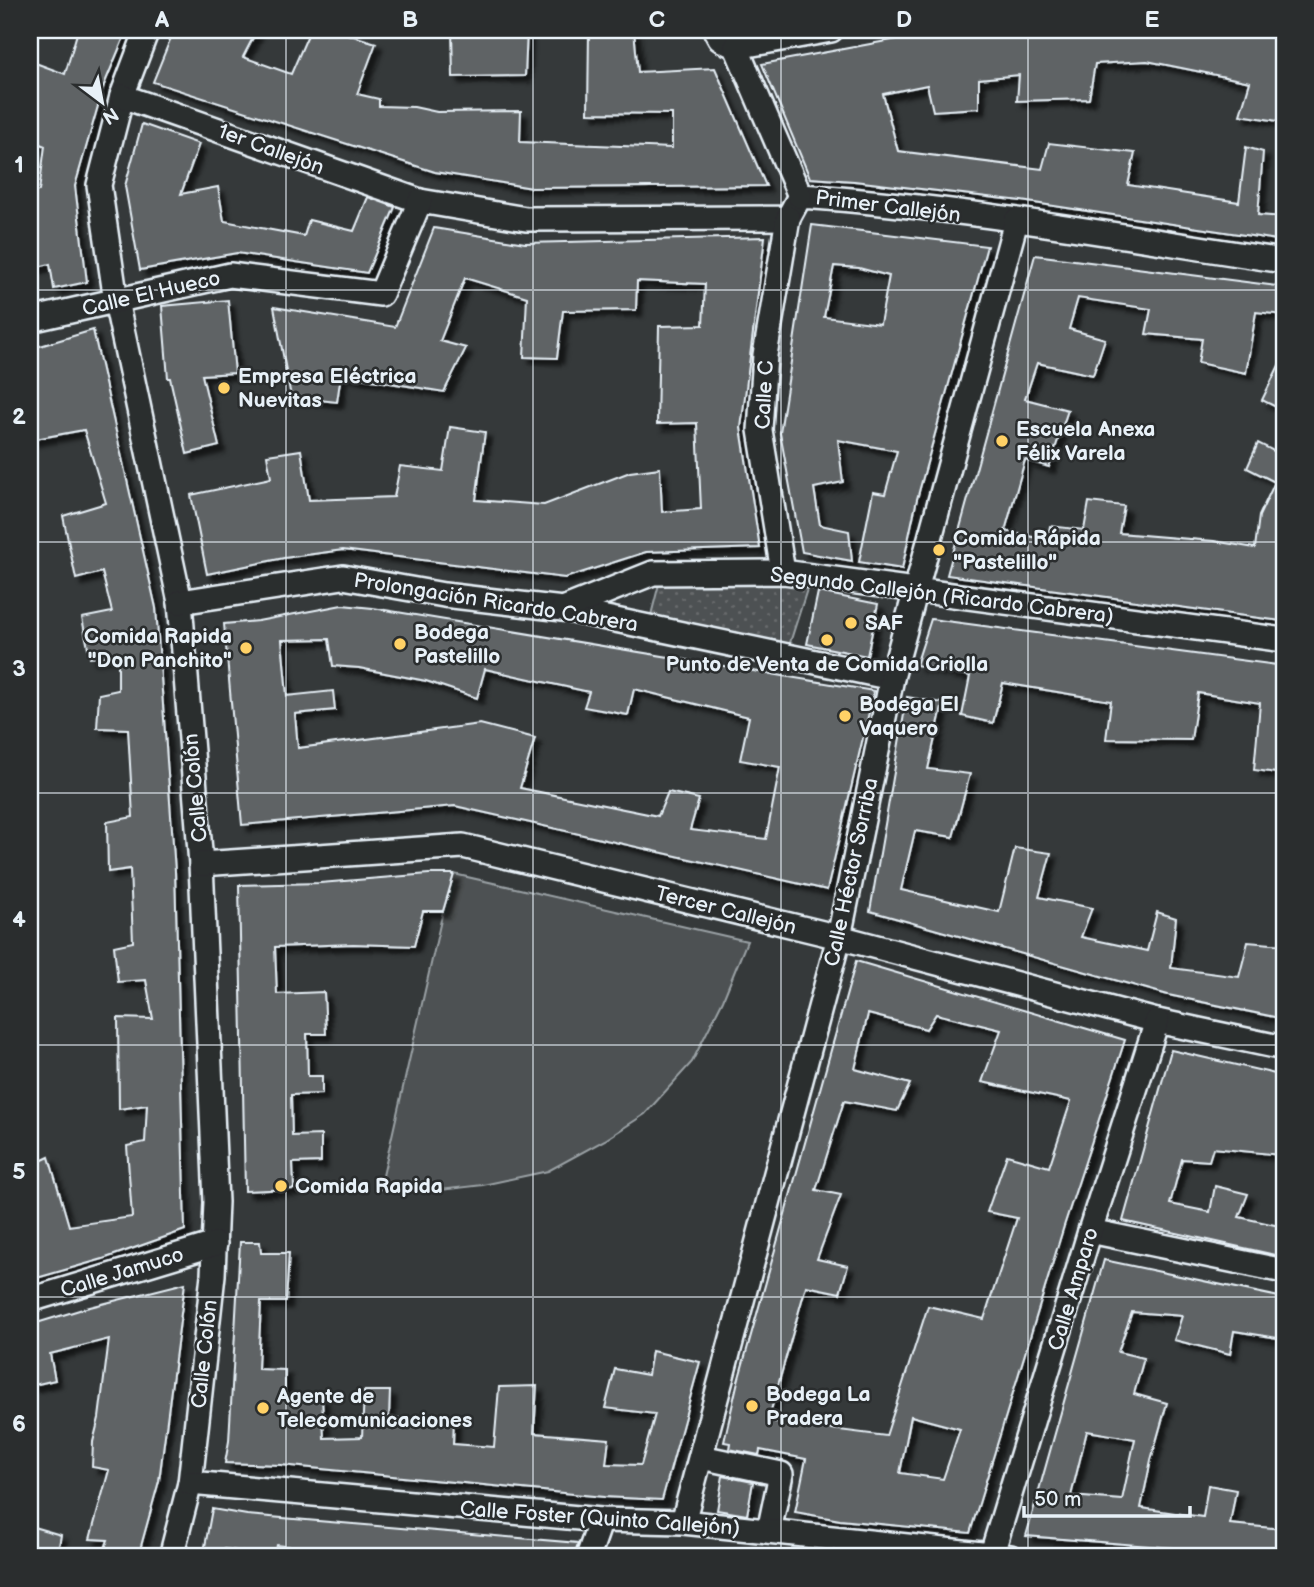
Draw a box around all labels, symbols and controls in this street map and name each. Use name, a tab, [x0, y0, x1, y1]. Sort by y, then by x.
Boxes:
text: A	[154, 6, 170, 34]
text: B	[402, 6, 418, 34]
text: C	[649, 6, 665, 34]
text: D	[896, 6, 912, 34]
text: E	[1145, 6, 1160, 34]
north arrow	[66, 66, 136, 136]
text: N	[98, 102, 122, 129]
street label: 1er Callejón	[214, 119, 327, 180]
text: 1	[14, 151, 24, 179]
street label: Primer Callejón	[814, 185, 962, 228]
street label: Calle El Hueco	[80, 265, 223, 322]
street label: Calle C	[750, 360, 779, 430]
place label: Empresa Eléctrica Nuevitas	[238, 364, 417, 413]
marker: Empresa Eléctrica Nuevitas	[216, 380, 232, 396]
text: 2	[12, 403, 26, 431]
place label: Escuela Anexa Félix Varela	[1016, 417, 1155, 466]
marker: Escuela Anexa Félix Varela	[994, 433, 1010, 449]
place label: Comida Rápida "Pastelillo"	[953, 526, 1101, 575]
marker: Comida Rápida "Pastelillo"	[931, 542, 947, 558]
street label: Segundo Callejón (Ricardo Cabrera)	[769, 562, 1115, 629]
street label: Prolongación Ricardo Cabrera	[352, 568, 640, 637]
place label: SAF	[865, 611, 904, 636]
marker: SAF	[843, 615, 859, 631]
place label: Bodega Pastelillo	[414, 620, 500, 669]
place label: Comida Rapida "Don Panchito"	[84, 624, 232, 673]
marker: Punto de Venta de Comida Criolla	[819, 632, 835, 648]
marker: Bodega Pastelillo	[392, 636, 408, 652]
marker: Comida Rapida "Don Panchito"	[238, 640, 254, 656]
place label: Punto de Venta de Comida Criolla	[666, 652, 988, 677]
text: 3	[12, 655, 26, 683]
place label: Bodega El Vaquero	[859, 692, 959, 741]
marker: Bodega El Vaquero	[837, 708, 853, 724]
street label: Calle Colón	[178, 732, 213, 844]
street label: Calle Héctor Sorriba	[819, 775, 884, 969]
street label: Tercer Callejón	[653, 881, 799, 940]
text: 4	[12, 906, 26, 934]
text: 5	[12, 1158, 26, 1186]
place label: Comida Rapida	[295, 1174, 443, 1199]
marker: Comida Rapida	[273, 1178, 289, 1194]
street label: Calle Amparo	[1043, 1224, 1104, 1354]
street label: Calle Jamuco	[58, 1242, 187, 1303]
street label: Calle Colón	[186, 1298, 223, 1410]
place label: Bodega La Pradera	[766, 1382, 871, 1431]
place label: Agente de Telecomunicaciones	[276, 1384, 472, 1433]
marker: Bodega La Pradera	[744, 1398, 760, 1414]
marker: Agente de Telecomunicaciones	[255, 1400, 271, 1416]
text: 6	[12, 1410, 26, 1438]
scale bar	[1024, 1475, 1190, 1519]
text: 50 m	[1034, 1487, 1081, 1512]
street label: Calle Foster (Quinto Callejón)	[459, 1496, 741, 1541]

